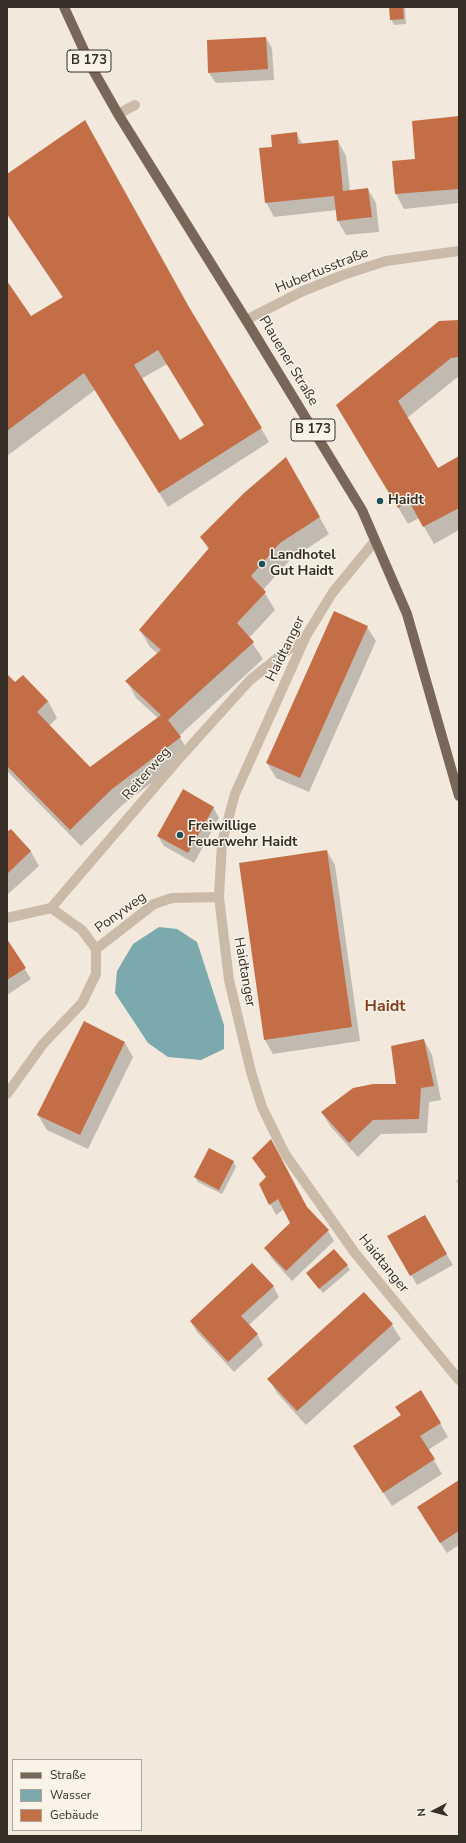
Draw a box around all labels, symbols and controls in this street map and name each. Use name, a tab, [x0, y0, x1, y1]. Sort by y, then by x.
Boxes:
road number: B 173	[67, 50, 111, 72]
street label: Hubertusstraße	[273, 245, 371, 297]
street label: Plauener Straße	[255, 313, 321, 409]
road number: B 173	[291, 419, 335, 441]
place label: Haidt	[388, 493, 424, 509]
marker: Haidt	[375, 496, 385, 506]
place label: Landhotel Gut Haidt	[270, 548, 336, 580]
marker: Landhotel Gut Haidt	[257, 559, 267, 569]
street label: Haidtanger	[263, 614, 309, 684]
street label: Reiterweg	[119, 744, 175, 804]
place label: Freiwillige Feuerwehr Haidt	[188, 819, 297, 852]
marker: Freiwillige Feuerwehr Haidt	[175, 830, 185, 840]
street label: Ponyweg	[92, 889, 150, 937]
street label: Haidtanger	[230, 936, 258, 1008]
district label: Haidt	[365, 997, 405, 1017]
street label: Haidtanger	[354, 1231, 412, 1297]
legend	[12, 1759, 142, 1831]
text: Straße	[50, 1767, 86, 1783]
text: Wasser	[50, 1787, 91, 1803]
north arrow	[414, 1791, 454, 1831]
text: Gebäude	[50, 1807, 99, 1823]
text: N	[414, 1807, 429, 1817]

